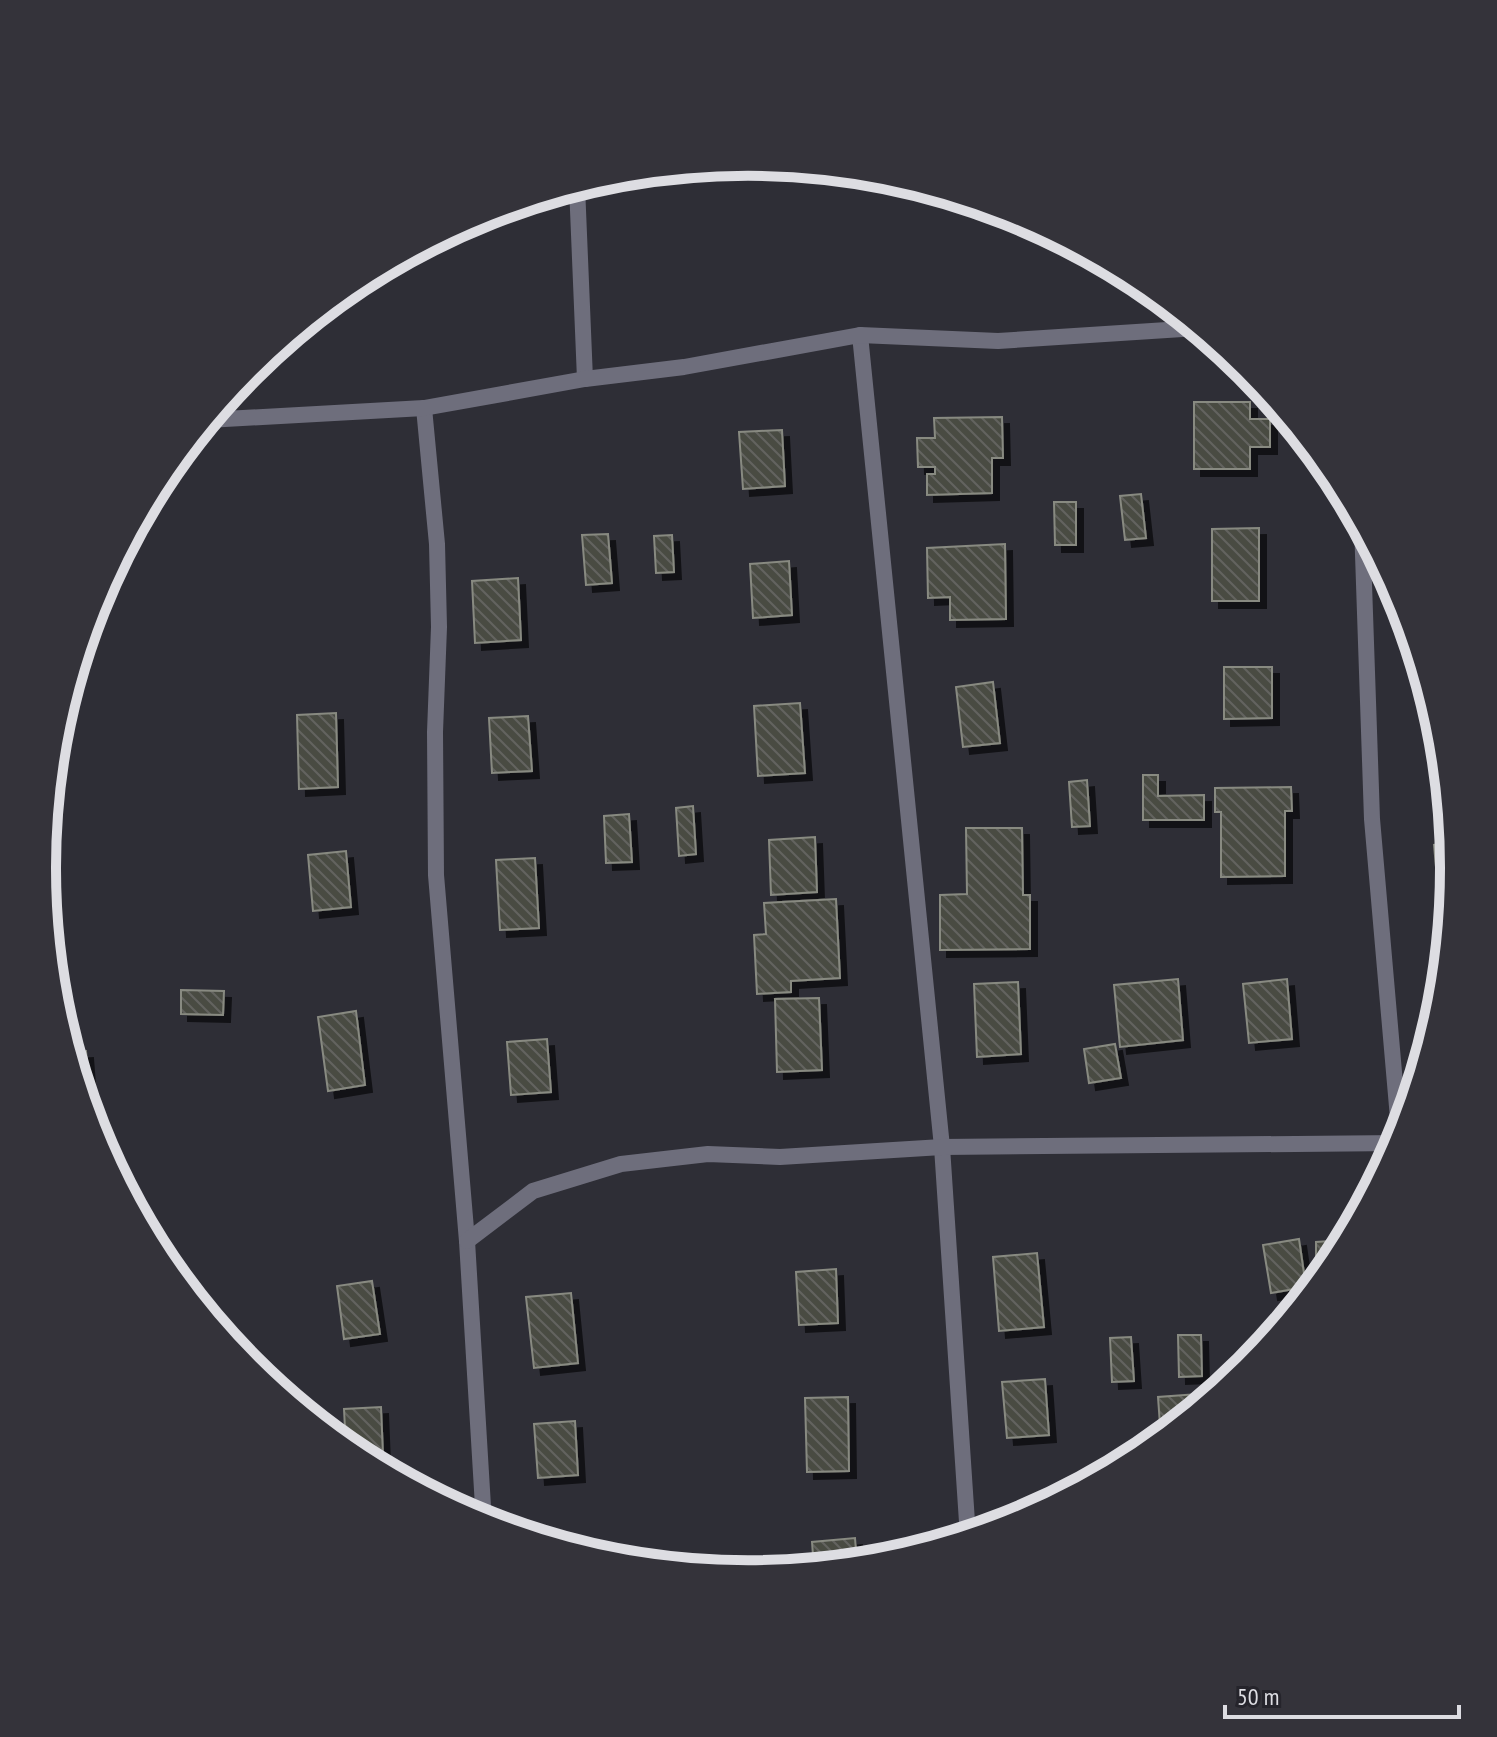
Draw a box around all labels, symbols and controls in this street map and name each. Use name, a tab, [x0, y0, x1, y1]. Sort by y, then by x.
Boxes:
scale bar	[1225, 1669, 1459, 1719]
text: 50 m	[1237, 1681, 1279, 1712]

